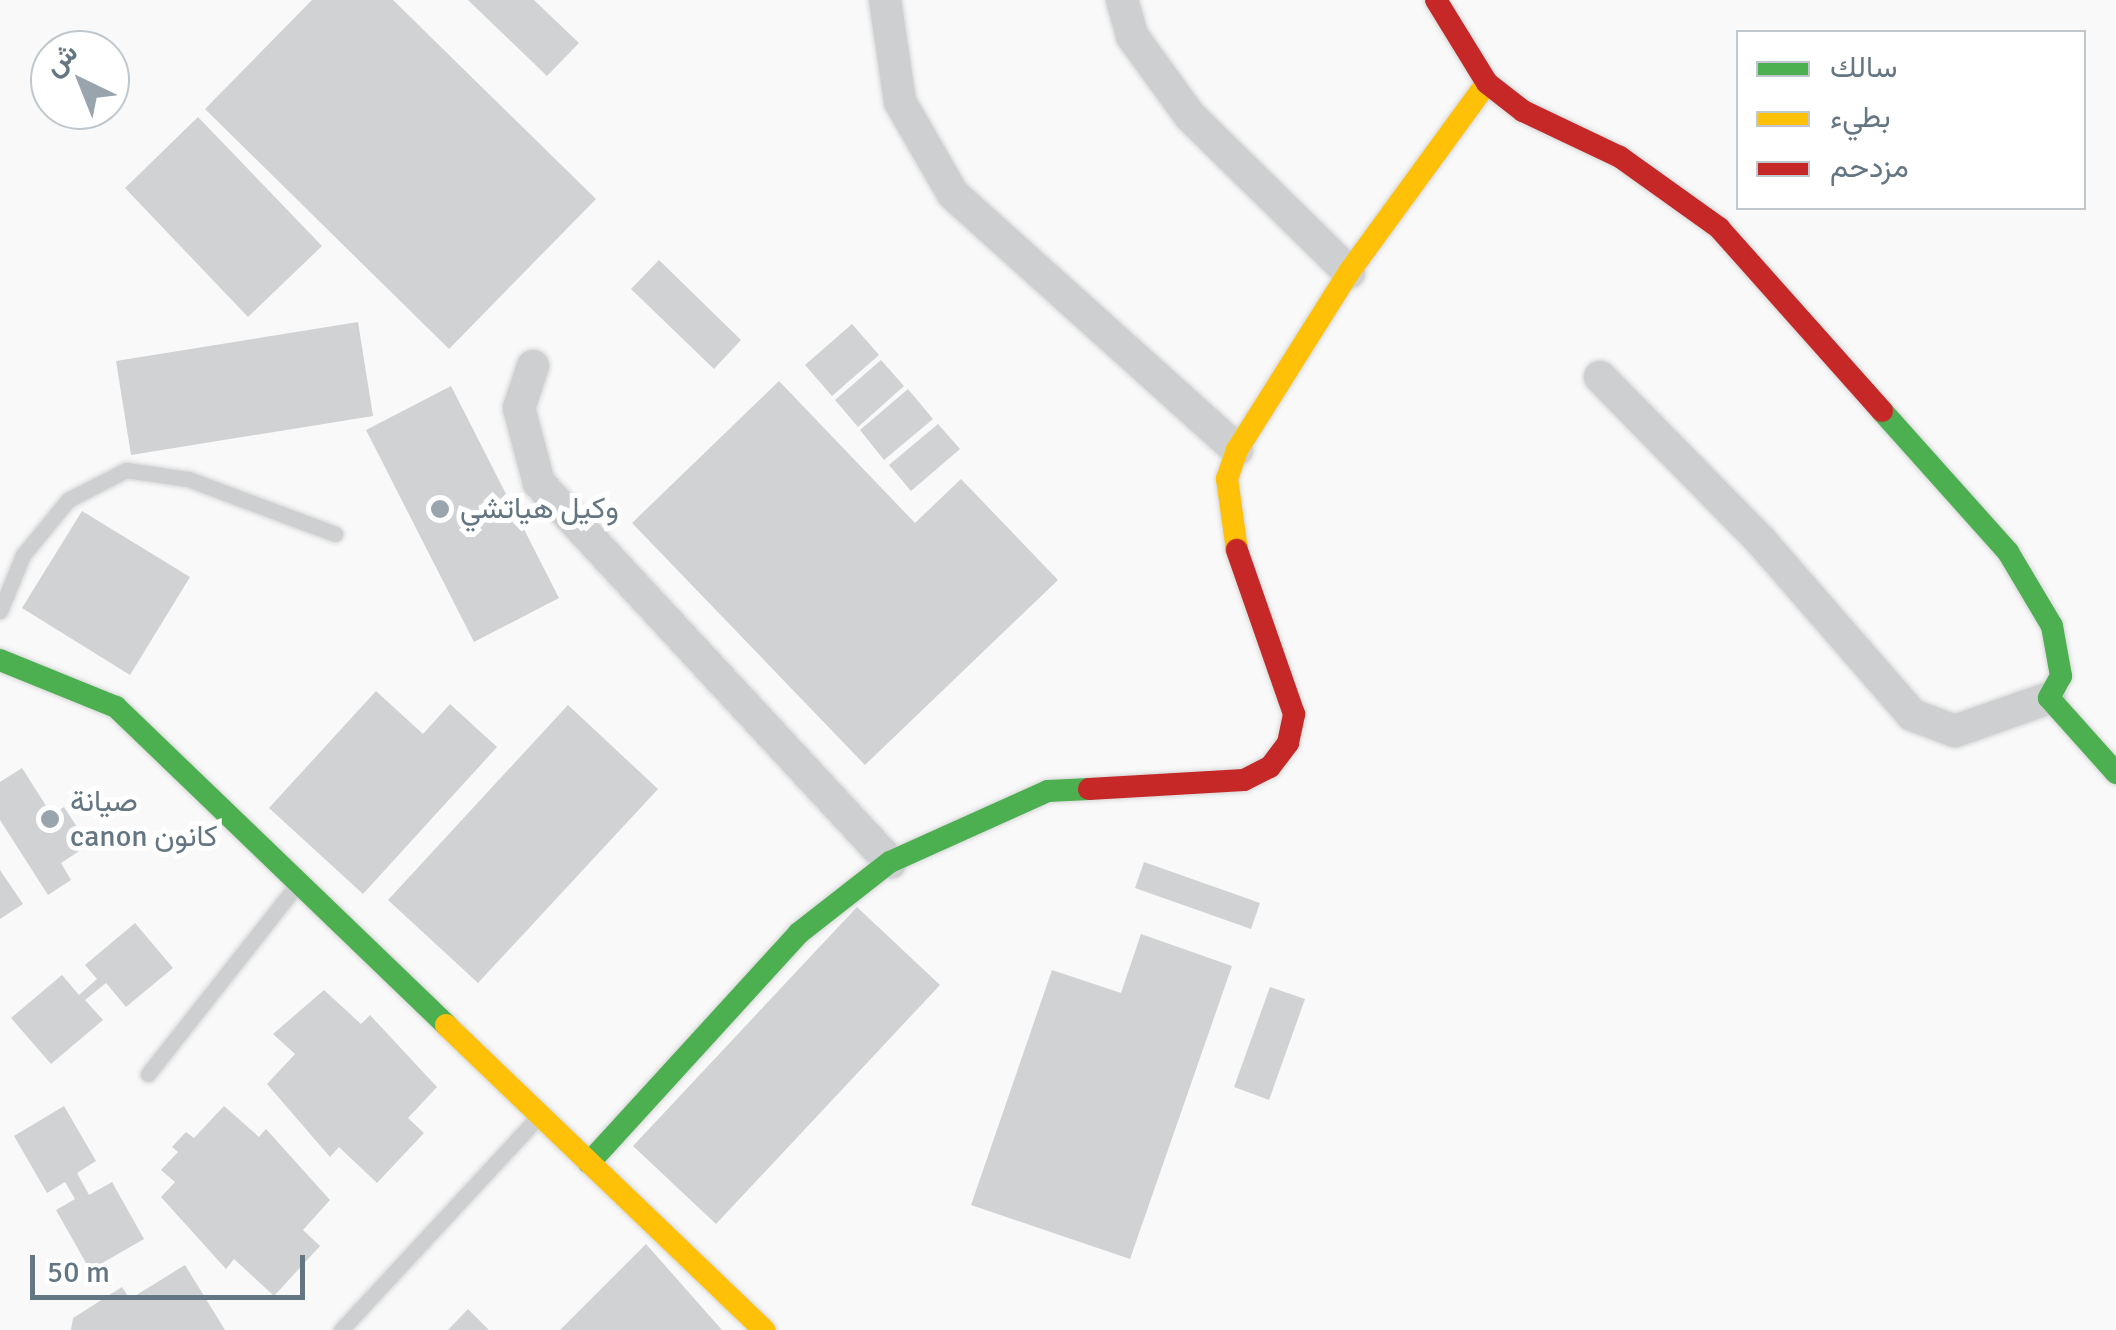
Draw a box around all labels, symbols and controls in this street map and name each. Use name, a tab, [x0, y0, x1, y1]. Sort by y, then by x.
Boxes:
north arrow	[30, 30, 130, 130]
legend	[1736, 30, 2086, 210]
text: ش	[37, 36, 85, 83]
text: سالك	[1830, 49, 1897, 86]
text: بطيء	[1830, 99, 1891, 136]
text: مزدحم	[1830, 149, 1909, 186]
place label: وكيل هياتشي	[460, 491, 619, 527]
marker: وكيل هياتشي	[429, 498, 451, 520]
place label: صيانة canon كانون	[70, 784, 218, 854]
marker: صيانة canon كانون	[39, 808, 61, 830]
scale bar	[35, 1235, 310, 1297]
text: 50 m	[47, 1254, 110, 1291]

